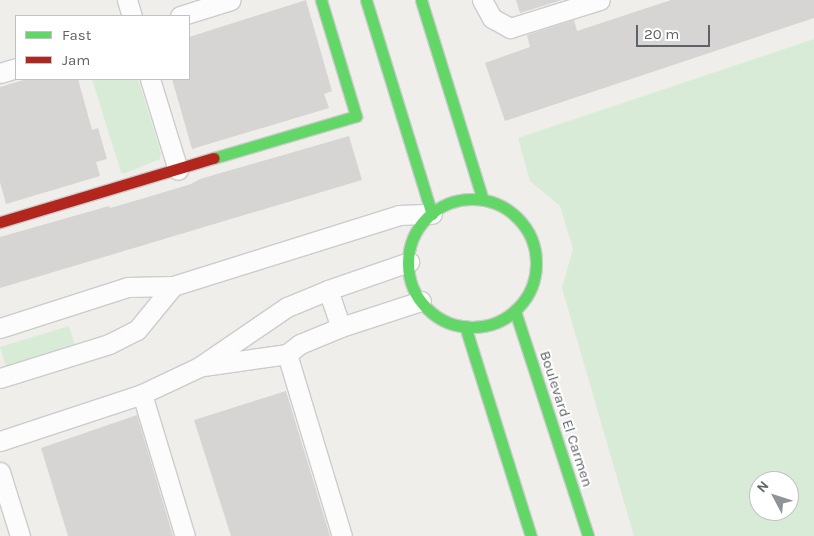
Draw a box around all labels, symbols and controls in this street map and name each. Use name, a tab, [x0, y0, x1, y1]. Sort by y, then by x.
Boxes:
legend	[15, 15, 190, 80]
scale bar	[639, 15, 713, 47]
text: 20 m	[644, 25, 679, 43]
text: Fast	[62, 26, 91, 44]
text: Jam	[62, 51, 90, 69]
street label: Boulevard El Carmen	[535, 349, 597, 489]
north arrow	[749, 471, 799, 521]
text: N	[753, 477, 773, 496]

